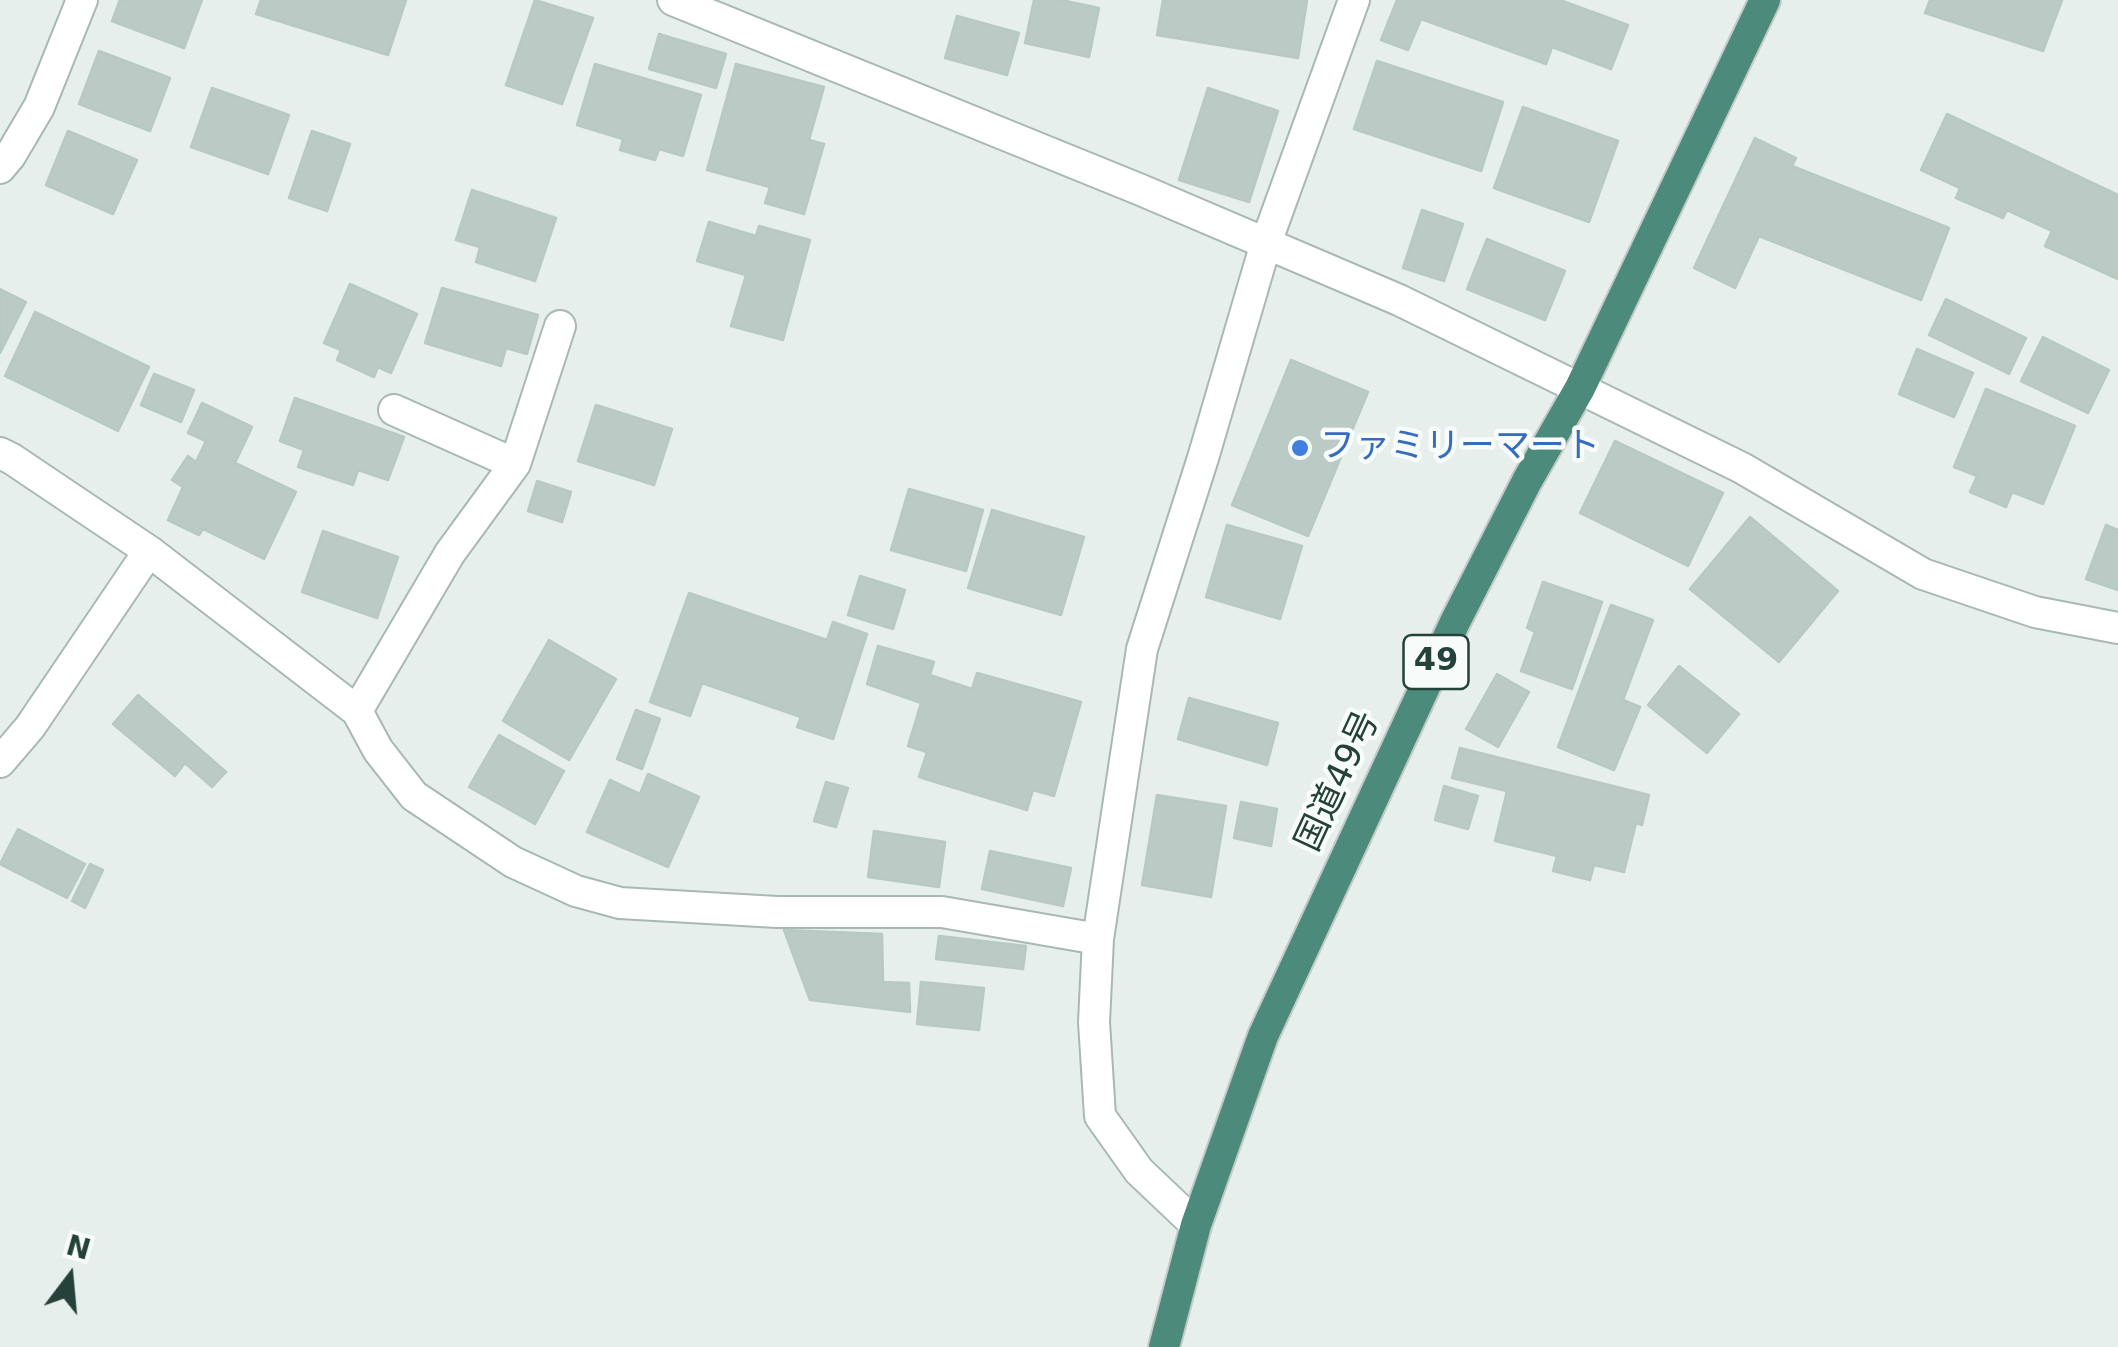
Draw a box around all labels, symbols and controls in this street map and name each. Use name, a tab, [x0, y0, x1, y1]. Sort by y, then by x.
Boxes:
place label: ファミリーマート	[1320, 427, 1600, 469]
marker: ファミリーマート	[1289, 437, 1311, 459]
road number: 49	[1404, 635, 1468, 689]
street label: 国道49号	[1288, 705, 1390, 859]
north arrow	[20, 1227, 120, 1327]
text: N	[63, 1229, 94, 1267]

